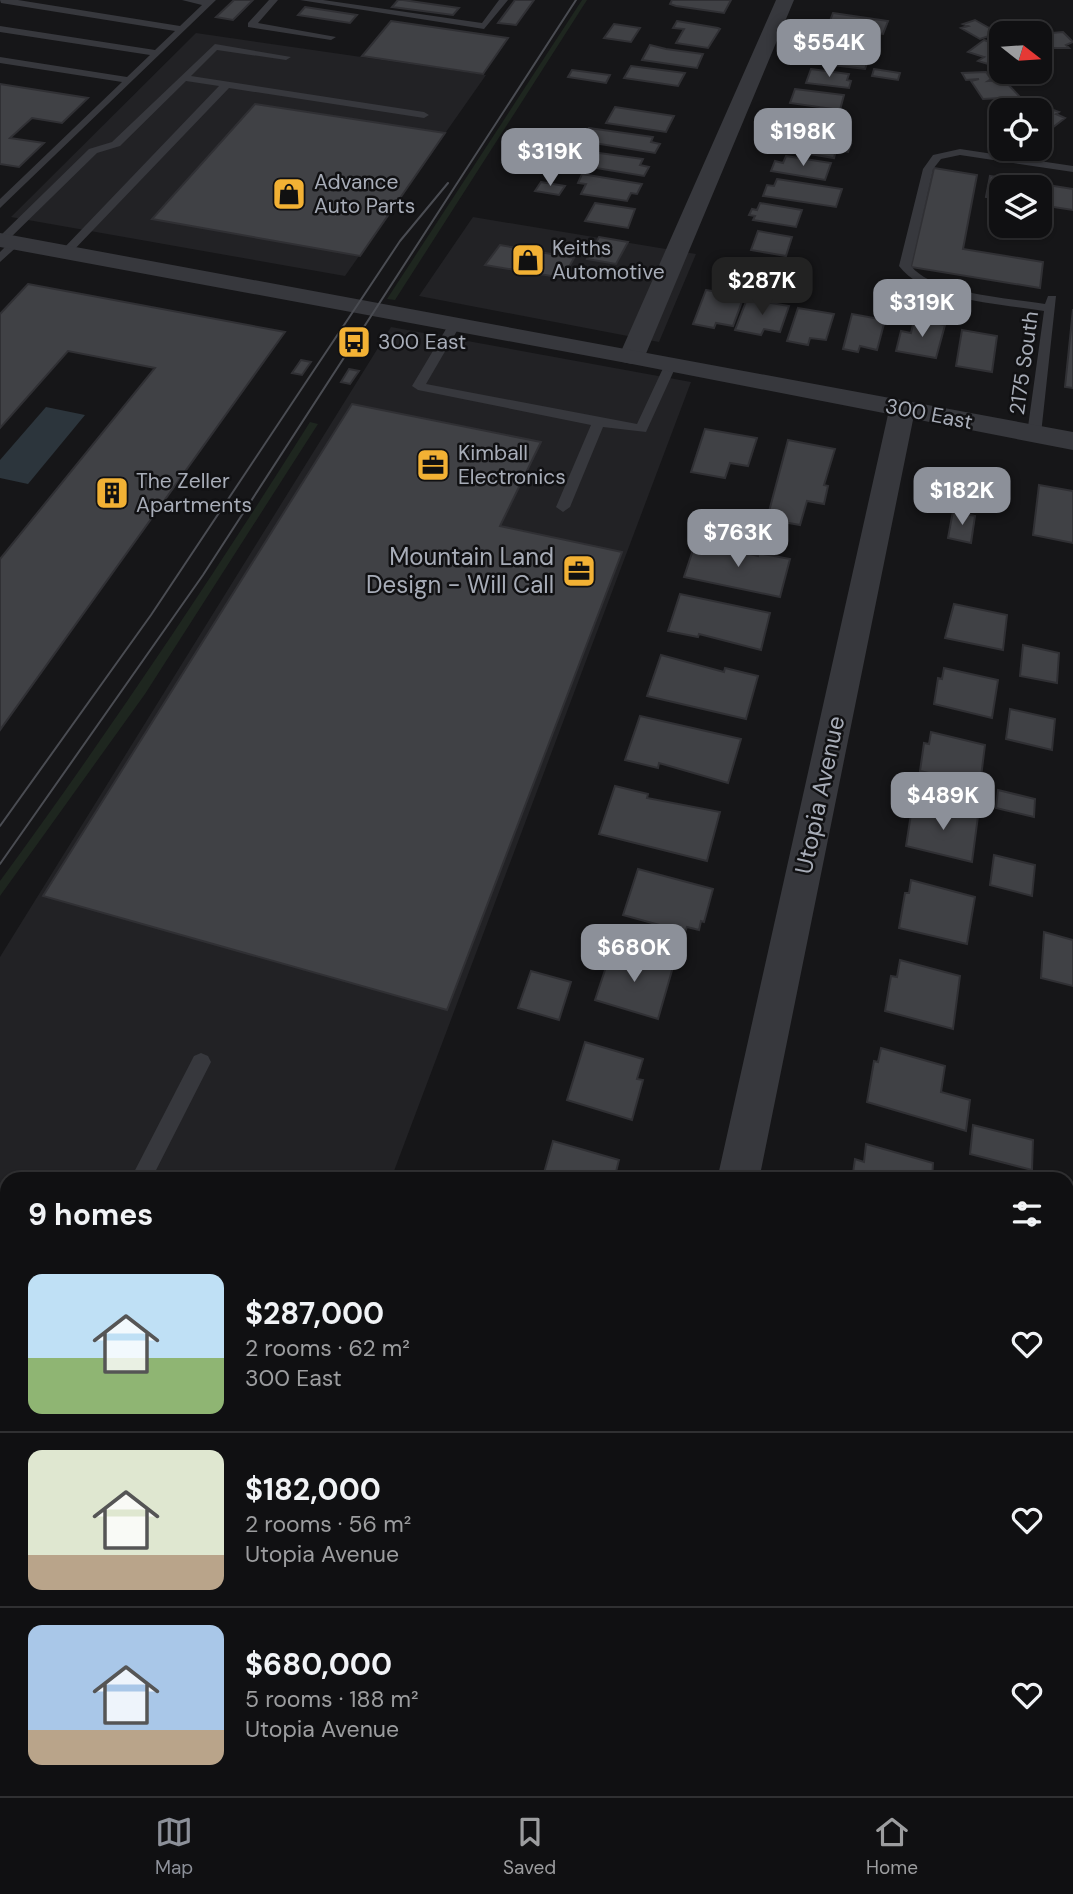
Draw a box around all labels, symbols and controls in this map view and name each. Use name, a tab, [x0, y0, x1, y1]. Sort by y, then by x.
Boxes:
pin: $554K	[780, 20, 878, 79]
north arrow	[989, 21, 1052, 84]
map controls	[989, 21, 1052, 238]
text: $554K	[793, 27, 865, 57]
button: locate	[989, 98, 1052, 161]
pin: $198K	[754, 108, 852, 168]
text: $198K	[770, 116, 836, 146]
pin: $319K	[501, 128, 599, 188]
text: $319K	[517, 136, 583, 166]
place label: Advance Auto Parts	[314, 168, 415, 220]
shop icon: Advance Auto Parts	[270, 175, 308, 213]
button: layers	[989, 175, 1052, 238]
place label: Keiths Automotive	[552, 234, 665, 286]
shop icon: Keiths Automotive	[509, 241, 547, 279]
pin: $287K	[713, 258, 811, 317]
text: $287K	[728, 265, 796, 295]
pin: $319K	[873, 280, 971, 339]
text: $319K	[889, 287, 955, 317]
street label: 2175 South	[1003, 309, 1045, 417]
bus stop icon: 300 East	[335, 323, 373, 361]
place label: 300 East	[378, 328, 466, 356]
street label: 300 East	[883, 392, 975, 436]
place label: Kimball Electronics	[458, 439, 566, 491]
office icon: Kimball Electronics	[414, 446, 452, 484]
place label: The Zeller Apartments	[136, 467, 252, 519]
pin: $182K	[913, 468, 1011, 527]
building icon: The Zeller Apartments	[93, 474, 131, 512]
text: $182K	[930, 475, 994, 505]
pin: $763K	[689, 510, 787, 569]
text: $763K	[703, 517, 773, 547]
place label: Mountain Land Design - Will Call	[366, 541, 554, 600]
office icon: Mountain Land Design - Will Call	[560, 552, 598, 590]
street label: Utopia Avenue	[788, 713, 851, 877]
pin: $489K	[894, 772, 992, 832]
text: $489K	[907, 780, 979, 810]
pin: $680K	[585, 925, 683, 984]
text: $680K	[597, 932, 671, 962]
text: 9 homes	[28, 1195, 153, 1234]
icon: filters	[1008, 1195, 1046, 1233]
text: $287,000	[245, 1294, 384, 1333]
icon: home	[84, 1302, 168, 1386]
icon: heart	[1008, 1325, 1046, 1363]
text: 2 rooms · 62 m²	[245, 1333, 410, 1363]
text: 300 East	[245, 1363, 342, 1393]
text: $182,000	[245, 1470, 381, 1509]
icon: home	[84, 1478, 168, 1562]
icon: heart	[1008, 1501, 1046, 1539]
text: 2 rooms · 56 m²	[245, 1509, 411, 1539]
text: Utopia Avenue	[245, 1539, 399, 1569]
text: $680,000	[245, 1645, 392, 1684]
icon: home	[84, 1653, 168, 1737]
icon: heart	[1008, 1676, 1046, 1714]
text: 5 rooms · 188 m²	[245, 1684, 419, 1714]
text: Utopia Avenue	[245, 1714, 399, 1744]
tab: Map	[155, 1813, 193, 1880]
tab: Saved	[503, 1813, 556, 1880]
tab: Home	[866, 1813, 918, 1880]

